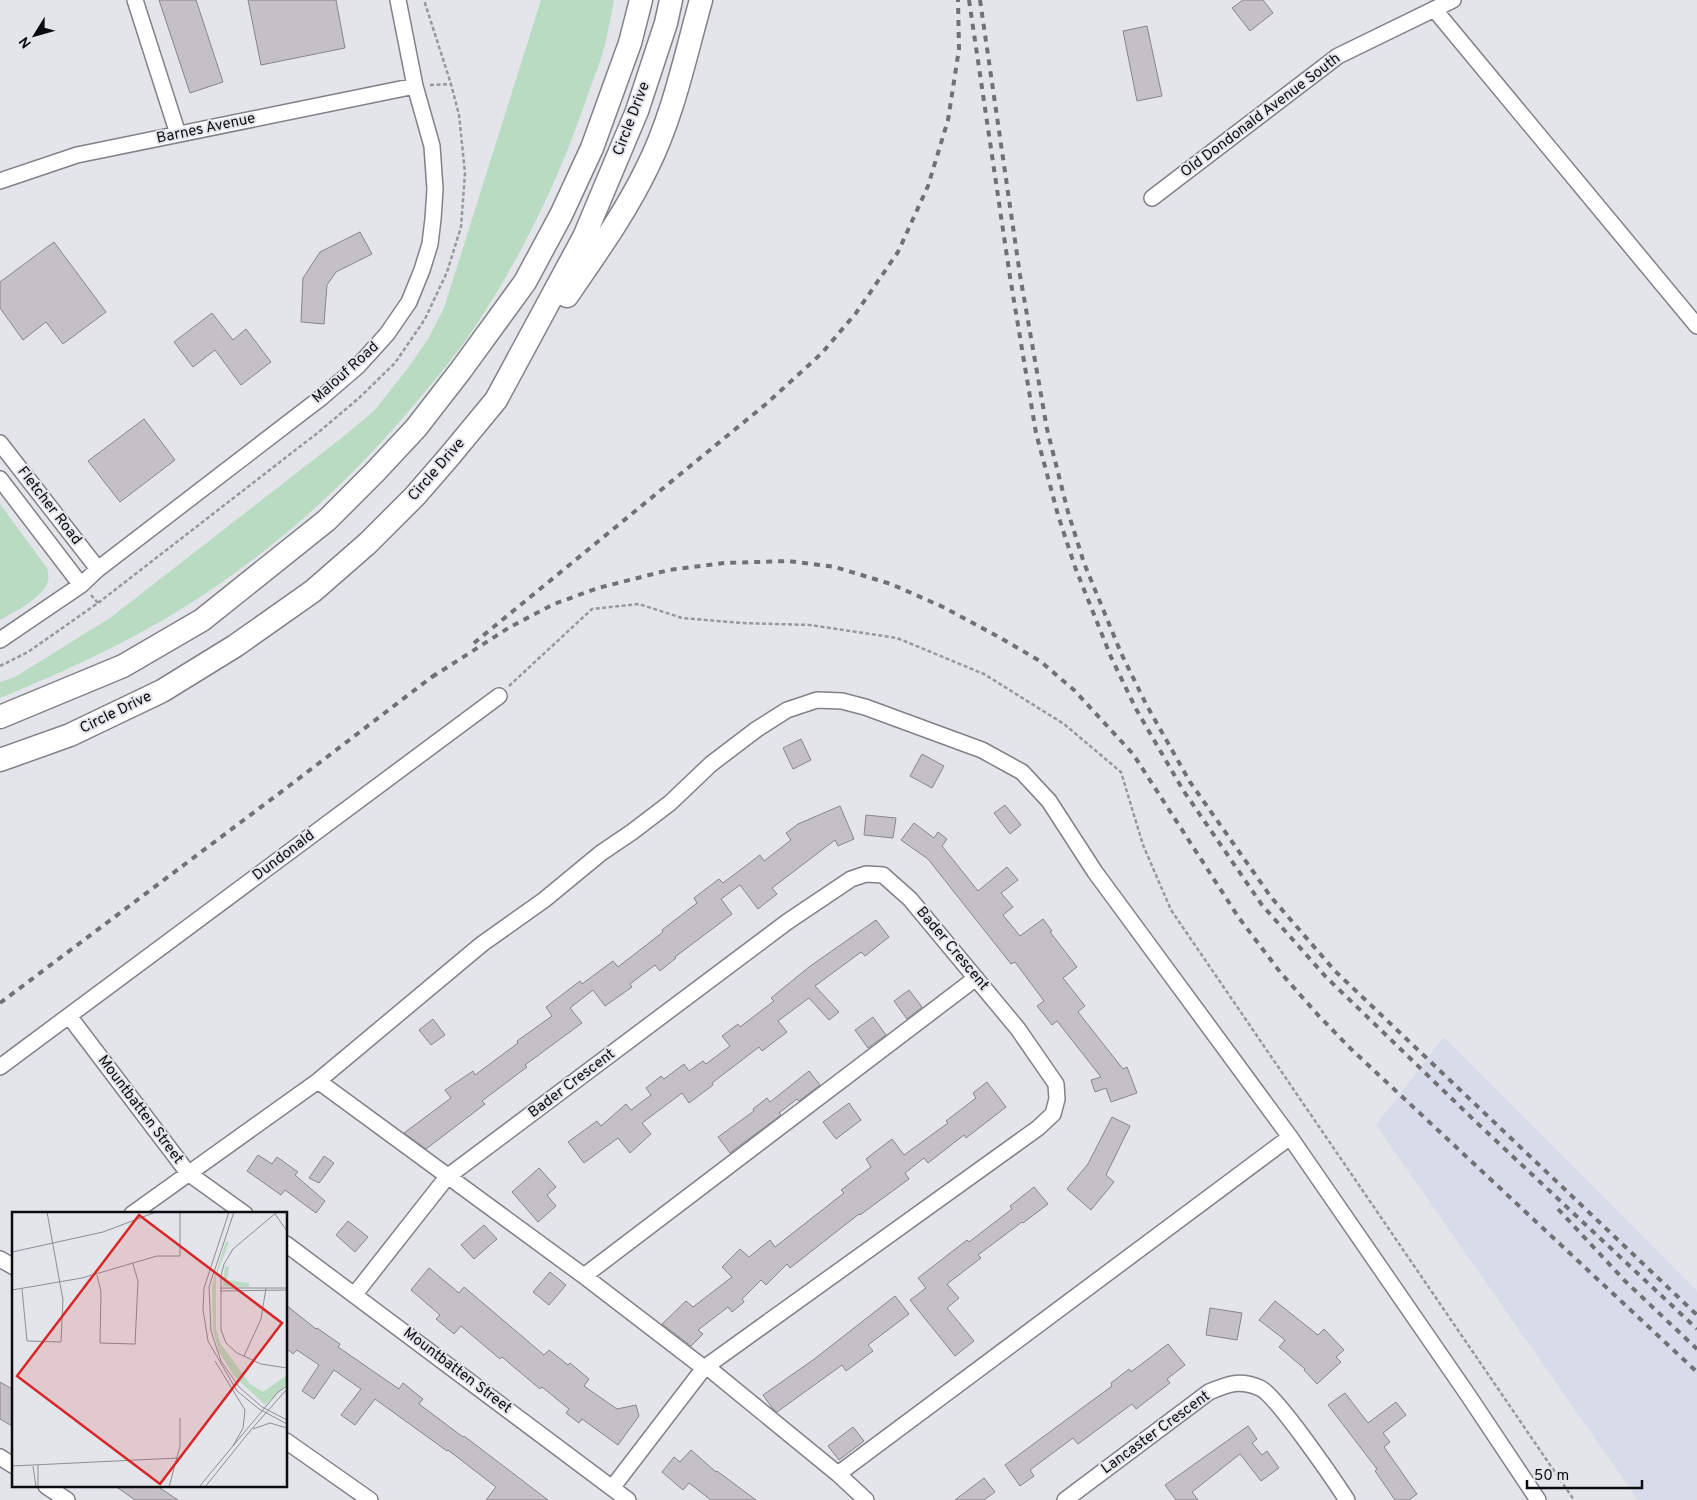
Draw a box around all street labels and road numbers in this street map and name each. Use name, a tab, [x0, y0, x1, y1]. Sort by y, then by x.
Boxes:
street label: Old Dondonald Avenue South	[1177, 50, 1345, 182]
street label: Circle Drive	[609, 79, 655, 159]
street label: Barnes Avenue	[155, 109, 257, 149]
street label: Malouf Road	[309, 338, 383, 408]
street label: Circle Drive	[404, 435, 470, 505]
street label: Fletcher Road	[12, 463, 86, 549]
street label: Circle Drive	[77, 687, 155, 739]
street label: Dundonald	[249, 826, 319, 886]
street label: Bader Crescent	[911, 903, 993, 995]
street label: Bader Crescent	[525, 1045, 619, 1123]
street label: Mountbatten Street	[93, 1052, 187, 1168]
street label: Mountbatten Street	[399, 1324, 515, 1418]
street label: Lancaster Crescent	[1098, 1387, 1214, 1479]

